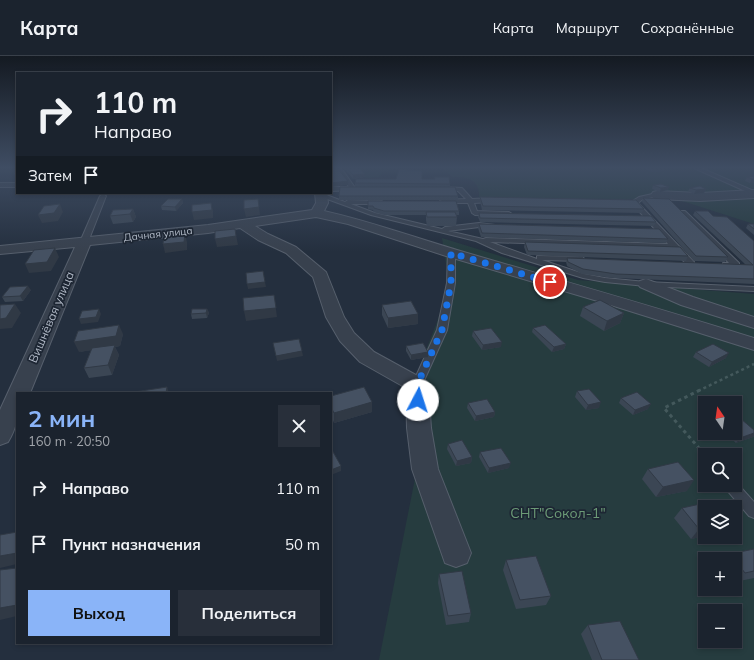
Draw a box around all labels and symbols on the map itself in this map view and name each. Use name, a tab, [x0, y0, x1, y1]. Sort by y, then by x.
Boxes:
street label: Дачная улица	[123, 224, 193, 244]
pin	[533, 265, 567, 299]
street label: Вишнёвая улица	[25, 269, 77, 365]
position arrow	[397, 379, 439, 421]
north arrow	[698, 396, 742, 440]
park label: СНТ"Сокол-1"	[510, 504, 606, 522]

